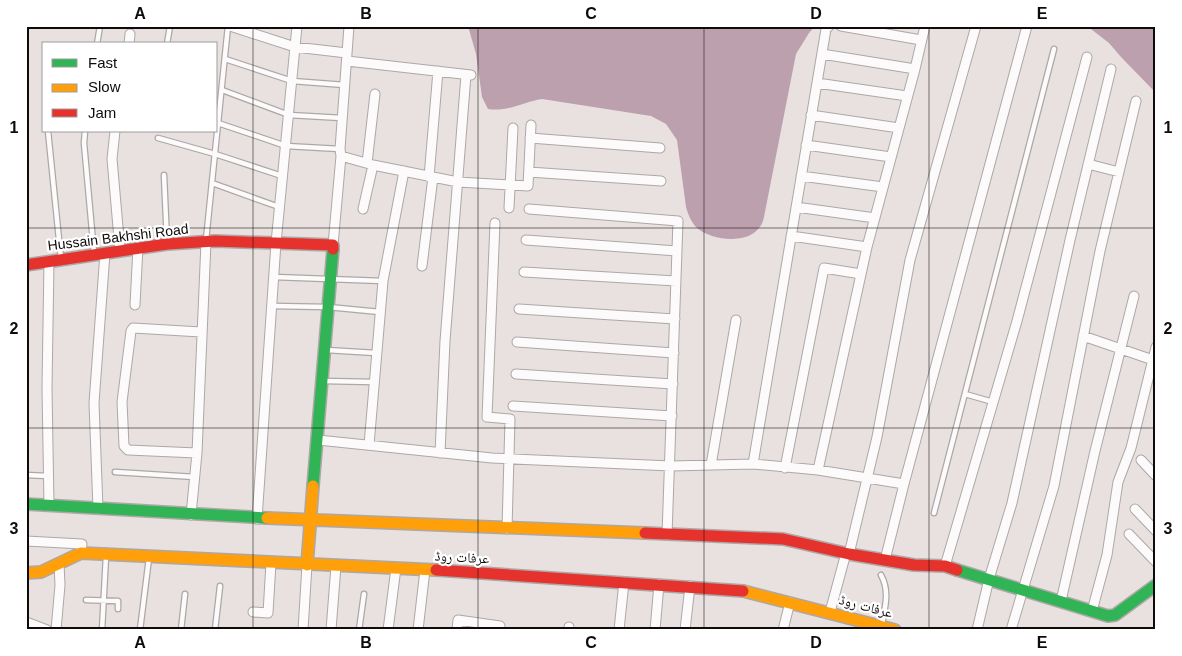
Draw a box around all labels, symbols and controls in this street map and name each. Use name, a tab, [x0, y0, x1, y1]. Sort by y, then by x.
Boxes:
text: A	[134, 5, 146, 22]
text: B	[360, 5, 372, 22]
text: C	[585, 5, 597, 22]
text: D	[810, 5, 822, 22]
text: E	[1037, 5, 1048, 22]
legend	[42, 42, 218, 132]
text: Fast	[88, 54, 118, 71]
text: Slow	[88, 78, 121, 95]
text: Jam	[88, 104, 116, 121]
text: 1	[10, 119, 19, 136]
text: 1	[1164, 119, 1173, 136]
street label: Hussain Bakhshi Road	[47, 220, 189, 254]
text: 2	[10, 320, 19, 337]
text: 2	[1164, 320, 1173, 337]
text: 3	[10, 520, 19, 537]
text: 3	[1164, 520, 1173, 537]
street label: عرفات روڈ	[434, 548, 490, 567]
street label: عرفات روڈ	[837, 591, 894, 622]
text: A	[134, 634, 146, 651]
text: B	[360, 634, 372, 651]
text: C	[585, 634, 597, 651]
text: D	[810, 634, 822, 651]
text: E	[1037, 634, 1048, 651]

